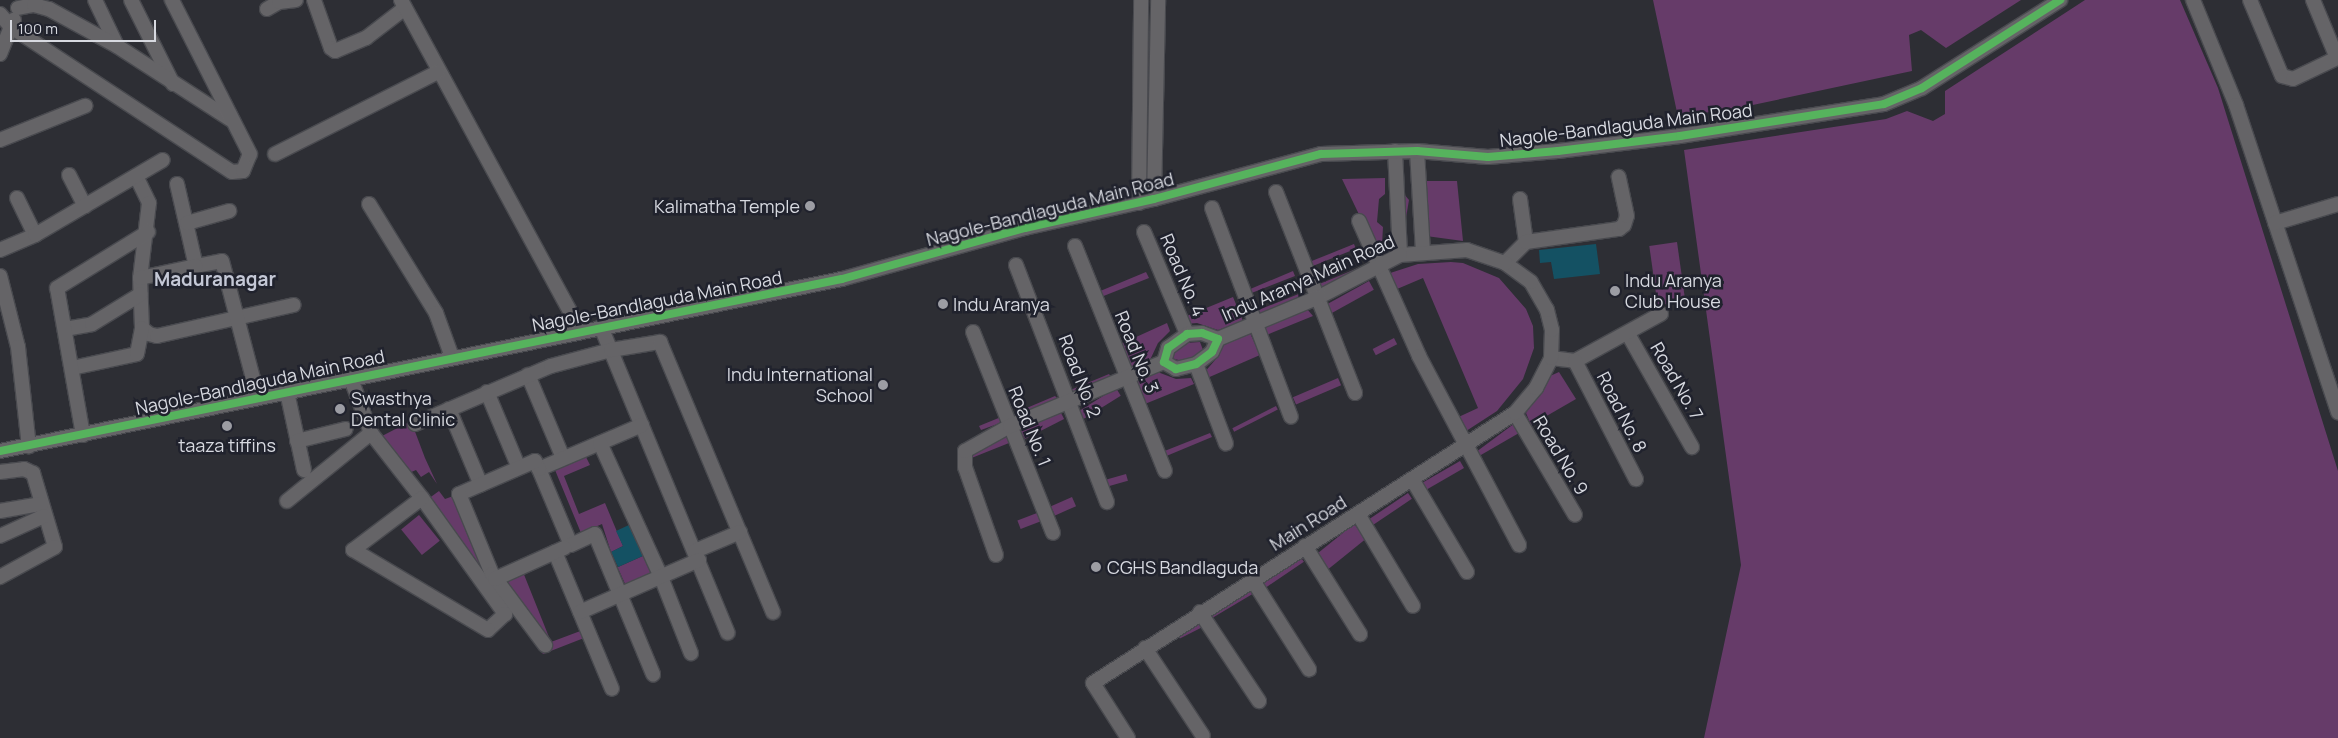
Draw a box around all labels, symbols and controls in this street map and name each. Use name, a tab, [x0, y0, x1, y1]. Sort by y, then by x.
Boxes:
scale bar	[12, 10, 159, 42]
text: 100 m	[18, 18, 58, 39]
street label: Nagole-Bandlaguda Main Road	[1498, 99, 1754, 151]
street label: Nagole-Bandlaguda Main Road	[924, 168, 1176, 250]
place label: Kalimatha Temple	[654, 195, 800, 217]
marker: Kalimatha Temple	[804, 200, 816, 212]
street label: Road No. 4	[1156, 230, 1210, 320]
street label: Indu Aranya Main Road	[1218, 230, 1398, 326]
street label: Nagole-Bandlaguda Main Road	[530, 266, 784, 336]
district label: Maduranagar	[154, 269, 276, 291]
place label: Indu Aranya Club House	[1625, 270, 1722, 312]
marker: Indu Aranya Club House	[1609, 285, 1621, 297]
place label: Indu Aranya	[953, 293, 1050, 315]
marker: Indu Aranya	[937, 298, 949, 310]
street label: Road No. 3	[1111, 308, 1163, 396]
street label: Road No. 2	[1054, 331, 1106, 421]
street label: Road No. 7	[1646, 338, 1708, 424]
street label: Nagole-Bandlaguda Main Road	[133, 345, 387, 419]
place label: Indu International School	[727, 364, 873, 406]
street label: Road No. 8	[1593, 368, 1651, 456]
marker: Indu International School	[877, 379, 889, 391]
street label: Road No. 1	[1004, 383, 1056, 469]
place label: Swasthya Dental Clinic	[351, 388, 455, 430]
marker: Swasthya Dental Clinic	[333, 402, 347, 416]
street label: Road No. 9	[1529, 412, 1593, 498]
marker: taaza tiffins	[221, 420, 233, 432]
place label: taaza tiffins	[178, 434, 276, 456]
street label: Main Road	[1266, 491, 1350, 555]
place label: CGHS Bandlaguda	[1107, 556, 1258, 578]
marker: CGHS Bandlaguda	[1089, 560, 1103, 574]

